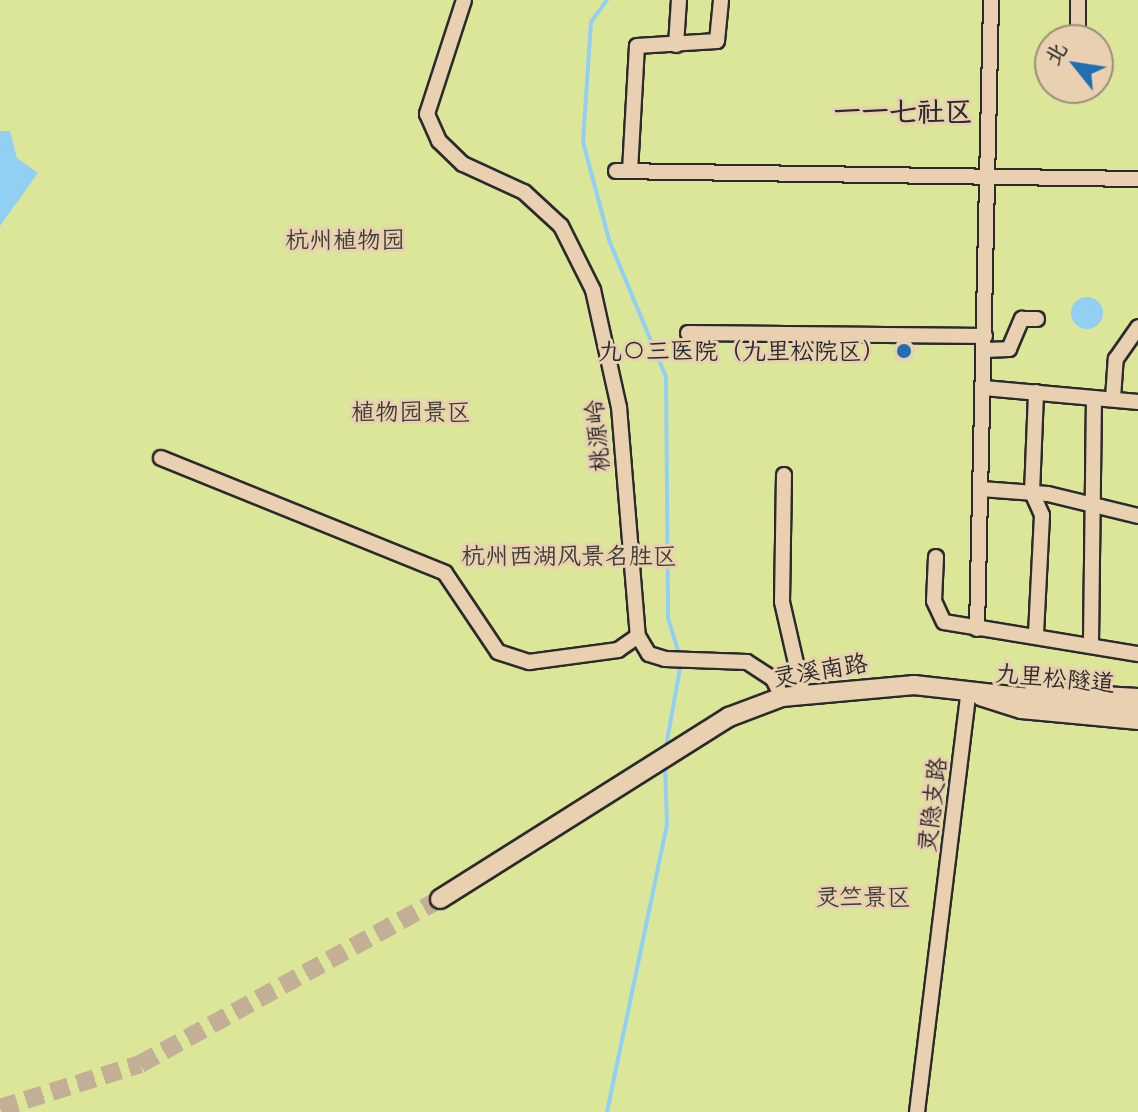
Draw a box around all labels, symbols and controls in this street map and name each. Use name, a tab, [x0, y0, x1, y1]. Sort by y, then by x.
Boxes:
north arrow	[1034, 24, 1114, 104]
text: 北	[1037, 36, 1073, 70]
district label: 一一七社区	[833, 94, 973, 128]
park label: 杭州植物园	[285, 226, 405, 254]
place label: 九〇三医院（九里松院区）	[598, 337, 886, 365]
marker: 九〇三医院（九里松院区）	[893, 340, 915, 362]
park label: 植物园景区	[351, 398, 471, 426]
street label: 桃源岭	[580, 399, 614, 473]
park label: 杭州西湖风景名胜区	[461, 542, 677, 570]
street label: 灵溪南路	[770, 648, 870, 692]
street label: 九里松隧道	[994, 658, 1116, 698]
street label: 灵隐支路	[912, 756, 952, 854]
park label: 灵竺景区	[815, 883, 911, 911]

